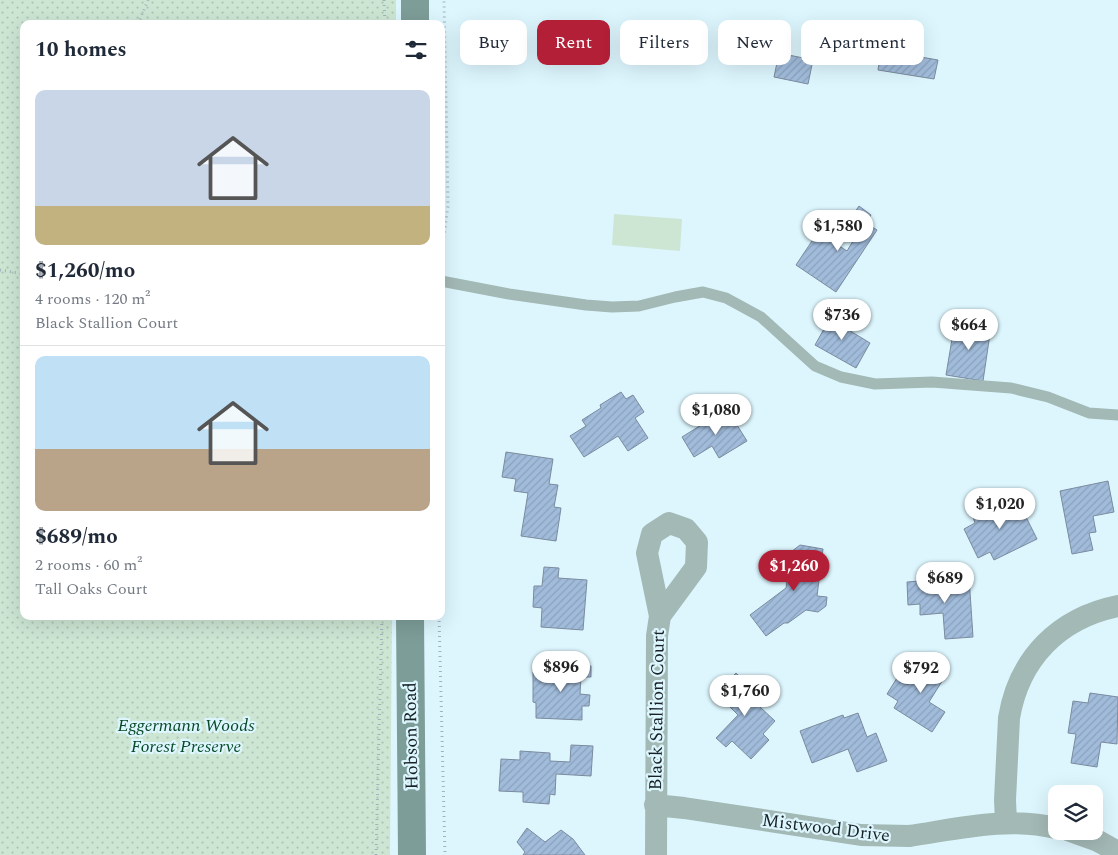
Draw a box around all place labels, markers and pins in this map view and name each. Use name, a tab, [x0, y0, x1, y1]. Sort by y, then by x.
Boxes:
pin: $1,580	[797, 210, 879, 252]
pin: $736	[812, 298, 872, 341]
pin: $664	[939, 308, 999, 351]
pin: $1,080	[675, 394, 757, 436]
pin: $1,020	[959, 488, 1041, 530]
pin: $1,260	[753, 550, 835, 592]
pin: $689	[915, 562, 975, 604]
pin: $896	[531, 650, 591, 693]
pin: $792	[891, 652, 951, 694]
pin: $1,760	[704, 674, 786, 717]

